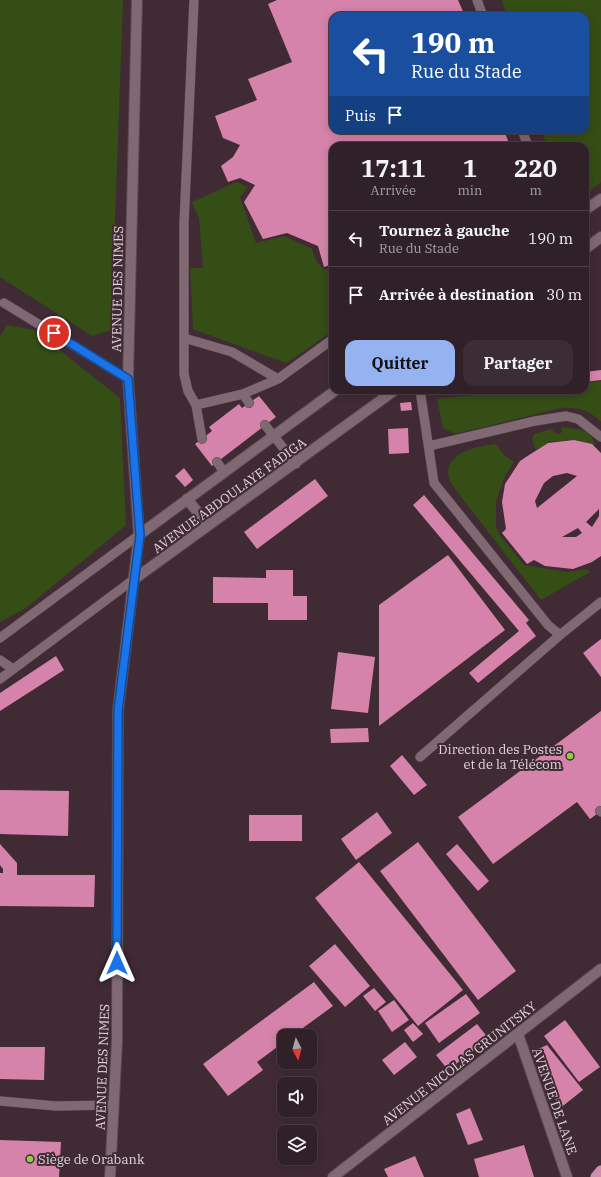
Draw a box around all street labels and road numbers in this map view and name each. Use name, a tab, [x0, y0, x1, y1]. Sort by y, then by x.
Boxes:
street label: AVENUE DES NIMES	[108, 226, 127, 352]
street label: AVENUE ABDOULAYE FADIGA	[149, 434, 310, 557]
street label: AVENUE NICOLAS GRUNITSKY	[379, 998, 540, 1129]
street label: AVENUE DES NIMES	[92, 1004, 113, 1130]
street label: AVENUE DE LANE	[528, 1045, 581, 1157]

